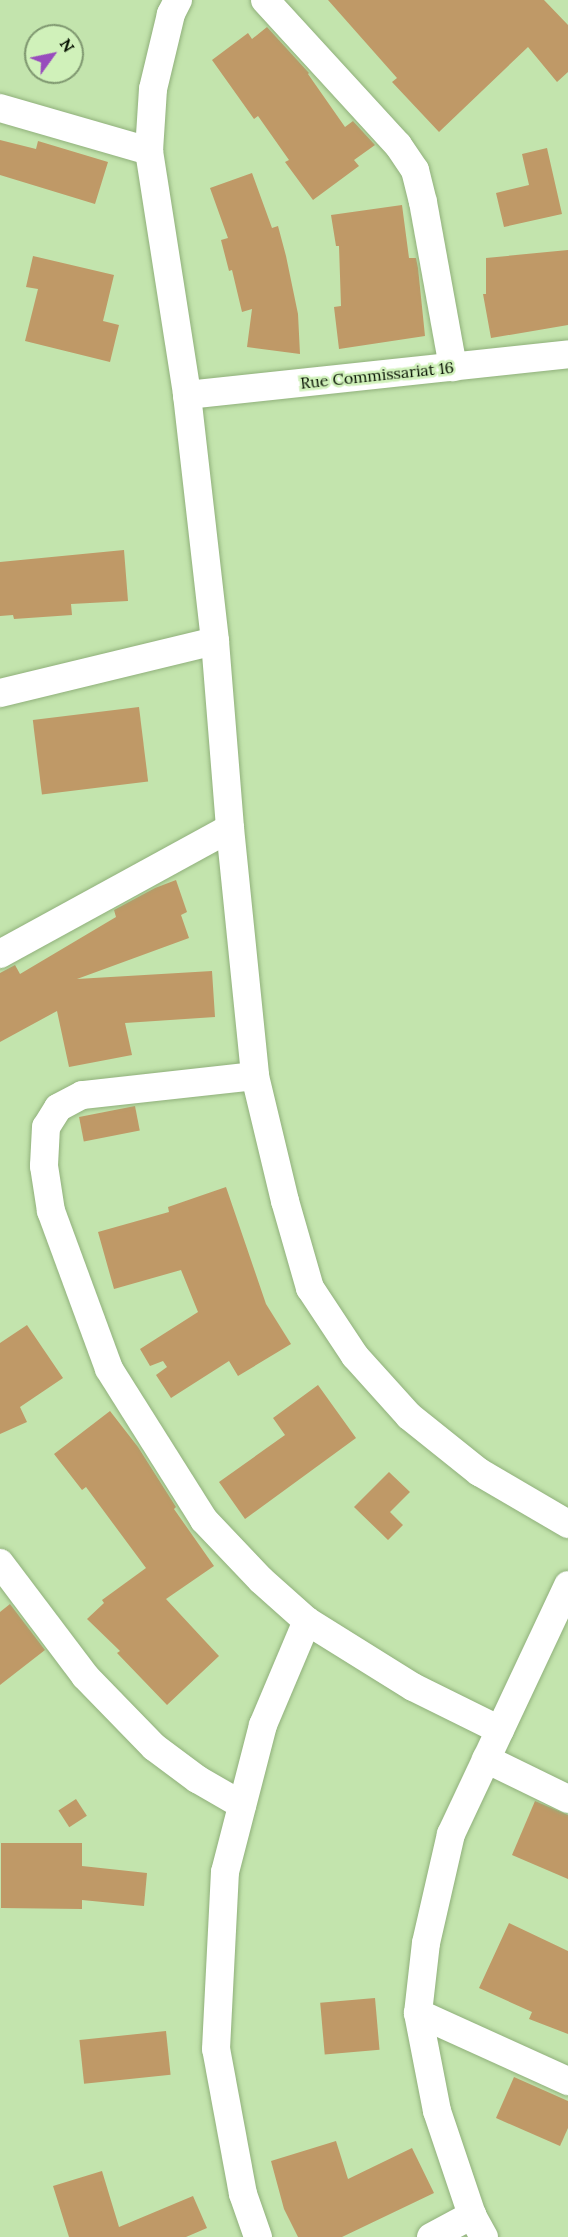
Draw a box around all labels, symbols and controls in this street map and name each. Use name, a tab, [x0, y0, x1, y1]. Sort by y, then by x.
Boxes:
north arrow	[24, 24, 84, 84]
text: N	[56, 35, 79, 56]
street label: Rue Commissariat 16	[299, 357, 455, 393]

